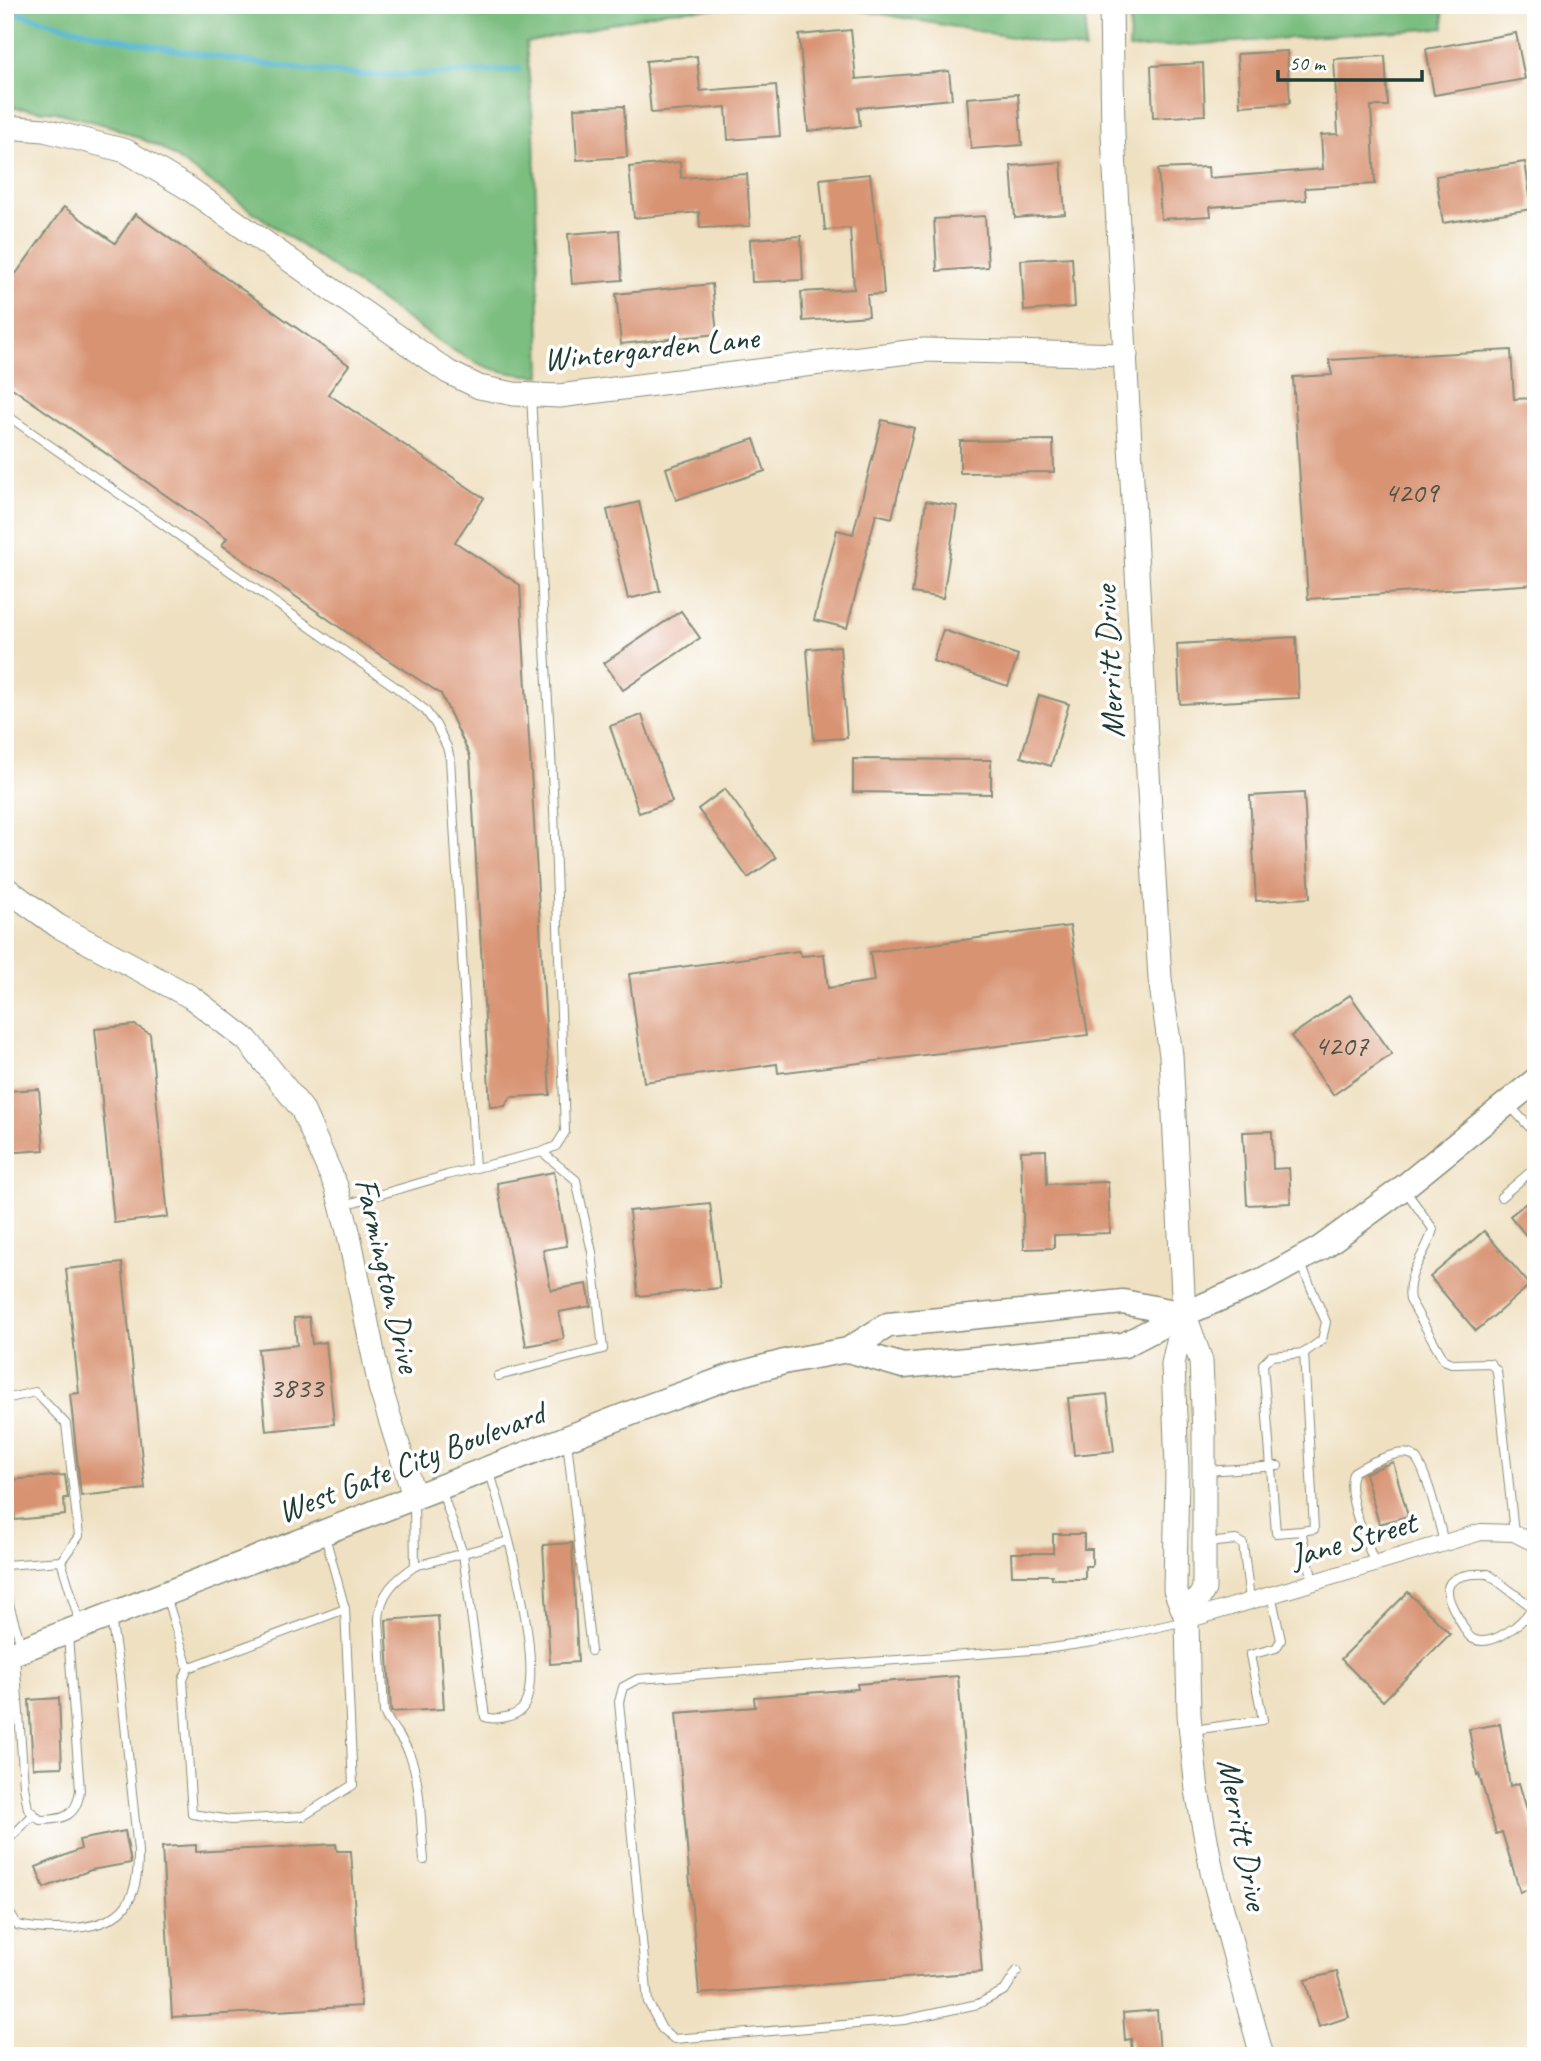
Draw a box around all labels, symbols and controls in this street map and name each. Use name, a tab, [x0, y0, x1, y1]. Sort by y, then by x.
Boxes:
scale bar	[1278, 38, 1422, 82]
text: 50 m	[1289, 50, 1327, 76]
street label: Wintergarden Lane	[541, 316, 763, 380]
house number: 4209	[1384, 473, 1441, 511]
street label: Merritt Drive	[1084, 582, 1134, 740]
house number: 4207	[1314, 1026, 1370, 1064]
street label: Farmington Drive	[345, 1174, 431, 1378]
house number: 3833	[269, 1368, 325, 1406]
street label: West Gate City Boulevard	[271, 1390, 555, 1532]
street label: Jane Street	[1283, 1500, 1424, 1578]
street label: Merritt Drive	[1208, 1755, 1279, 1915]

